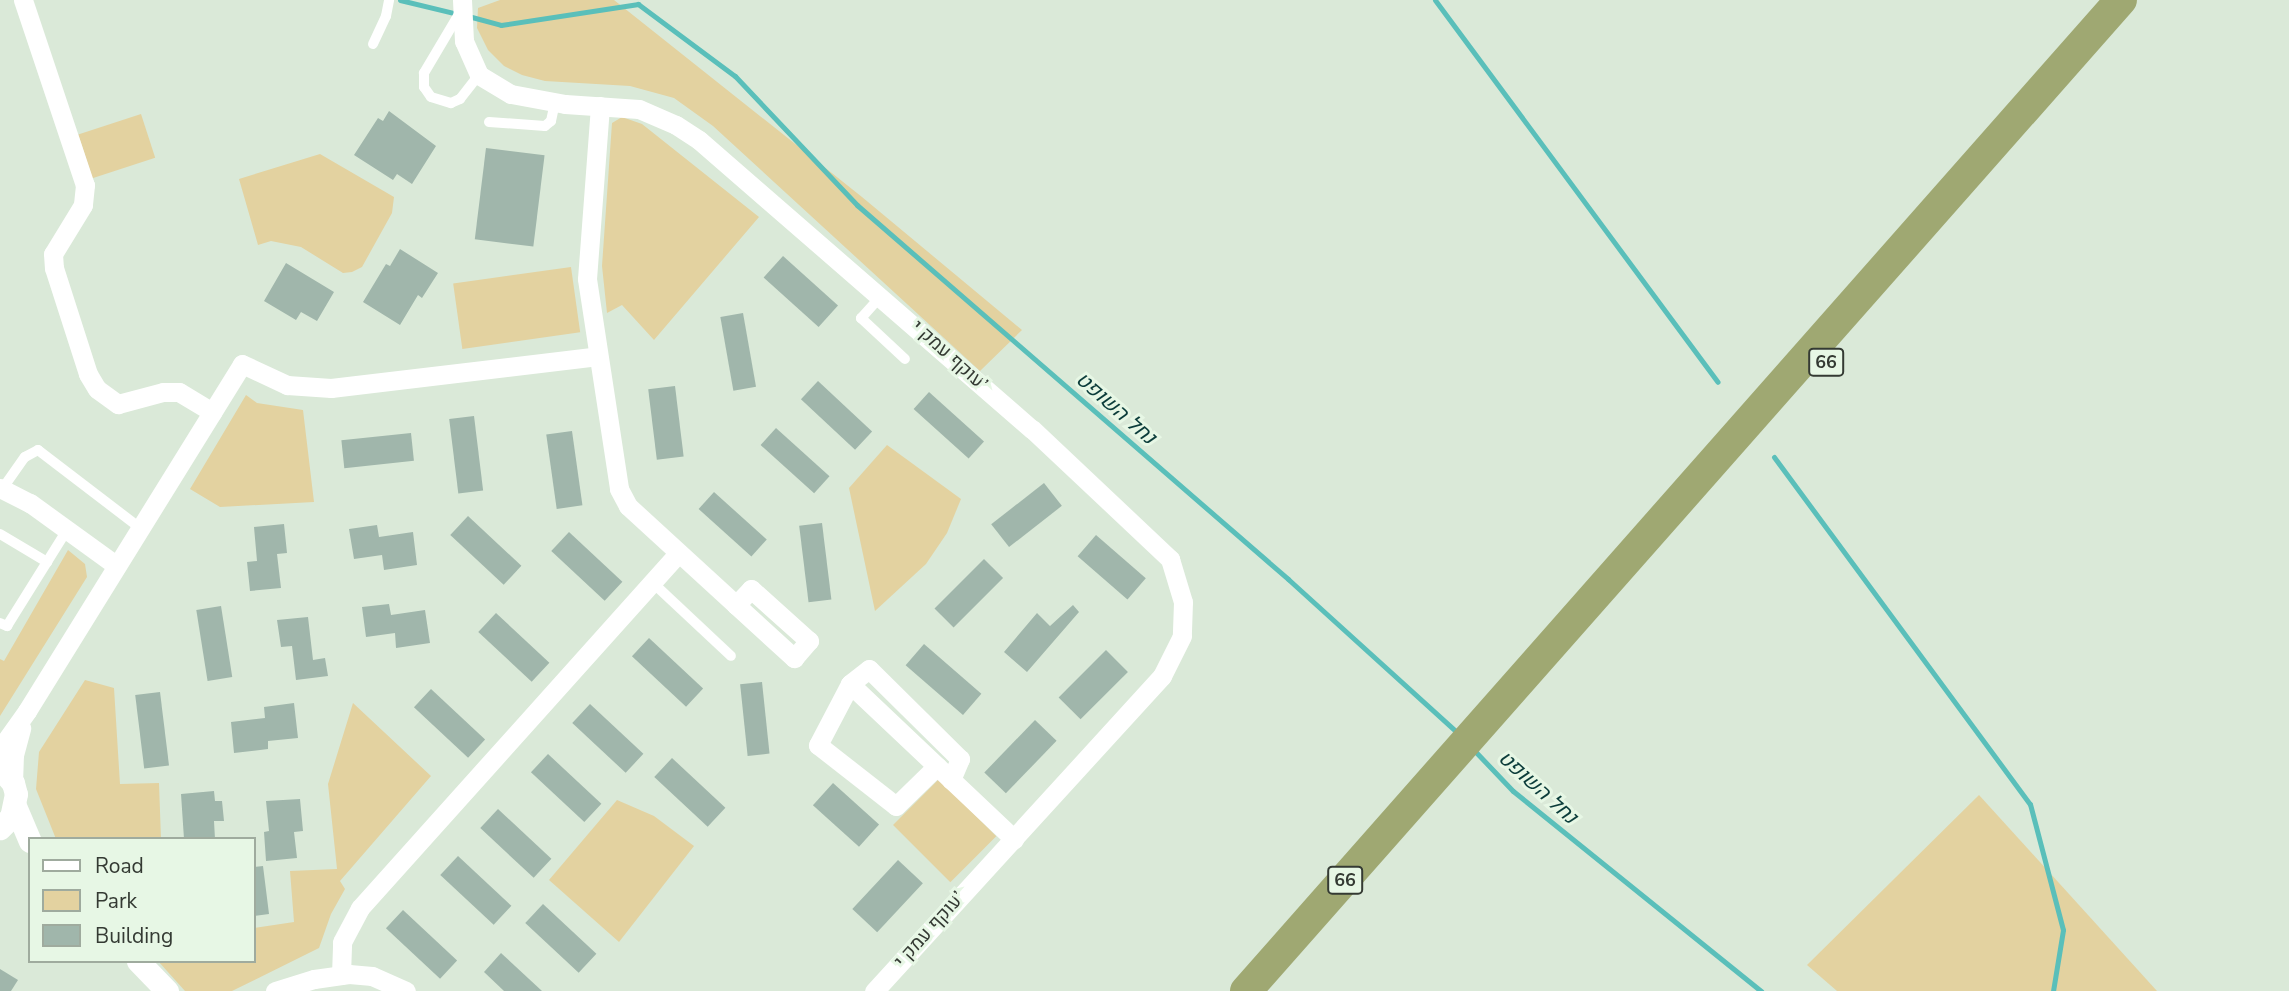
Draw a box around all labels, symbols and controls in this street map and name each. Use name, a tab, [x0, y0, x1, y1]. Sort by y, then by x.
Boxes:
street label: עוקף עמק י’	[906, 316, 992, 396]
road number: 66	[1807, 348, 1845, 376]
water label: נחל השופט	[1071, 366, 1161, 450]
water label: נחל השופט	[1493, 745, 1583, 829]
legend	[28, 837, 256, 963]
text: Road	[95, 852, 144, 880]
road number: 66	[1326, 866, 1364, 894]
text: Park	[95, 887, 137, 915]
street label: עוקף עמק י’	[890, 887, 970, 973]
text: Building	[95, 922, 173, 950]

